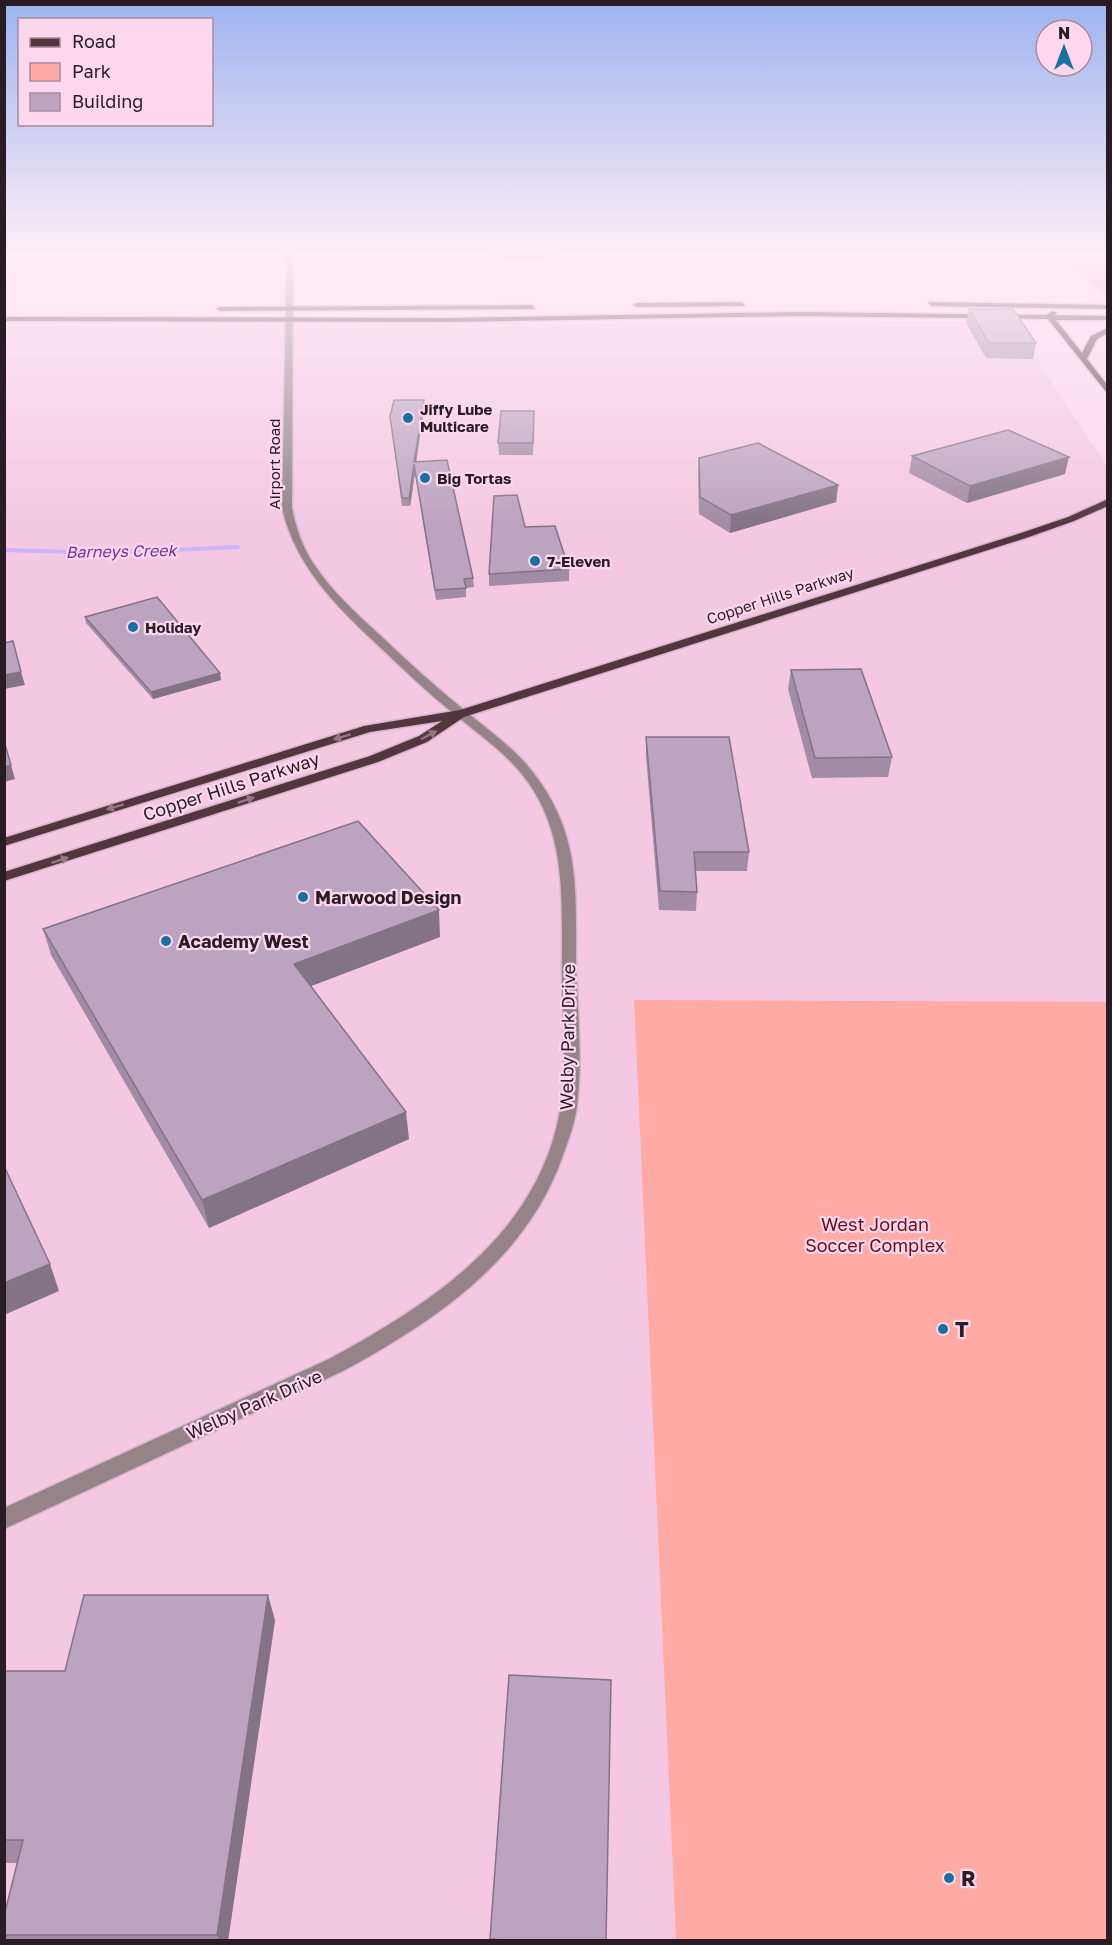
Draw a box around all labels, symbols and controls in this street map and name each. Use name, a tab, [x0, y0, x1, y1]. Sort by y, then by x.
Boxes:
legend	[18, 18, 213, 126]
north arrow	[1034, 18, 1094, 78]
text: N	[1058, 23, 1070, 43]
text: Road	[72, 30, 116, 52]
text: Park	[72, 60, 111, 82]
text: Building	[72, 90, 143, 112]
place label: Jiffy Lube Multicare	[420, 400, 493, 435]
marker: Jiffy Lube Multicare	[401, 411, 415, 425]
street label: Airport Road	[265, 419, 283, 509]
place label: Big Tortas	[437, 469, 511, 487]
marker: Big Tortas	[418, 471, 432, 485]
water label: Barneys Creek	[65, 540, 179, 562]
place label: 7-Eleven	[547, 552, 610, 570]
marker: 7-Eleven	[528, 554, 542, 568]
street label: Copper Hills Parkway	[704, 563, 856, 627]
place label: Holiday	[145, 618, 201, 636]
marker: Holiday	[126, 620, 140, 634]
one-way arrow	[421, 730, 438, 740]
one-way arrow	[333, 733, 351, 742]
street label: Copper Hills Parkway	[140, 747, 322, 825]
one-way arrow	[237, 795, 255, 804]
one-way arrow	[106, 803, 124, 812]
one-way arrow	[51, 854, 69, 864]
place label: Marwood Design	[315, 886, 461, 908]
marker: Marwood Design	[296, 890, 310, 904]
place label: Academy West	[178, 930, 309, 952]
marker: Academy West	[159, 934, 173, 948]
street label: Welby Park Drive	[555, 964, 579, 1110]
park label: West Jordan Soccer Complex	[805, 1213, 945, 1256]
place label: T	[955, 1316, 969, 1342]
marker: T	[936, 1322, 950, 1336]
street label: Welby Park Drive	[183, 1364, 325, 1444]
place label: R	[961, 1865, 976, 1891]
marker: R	[942, 1871, 956, 1885]

